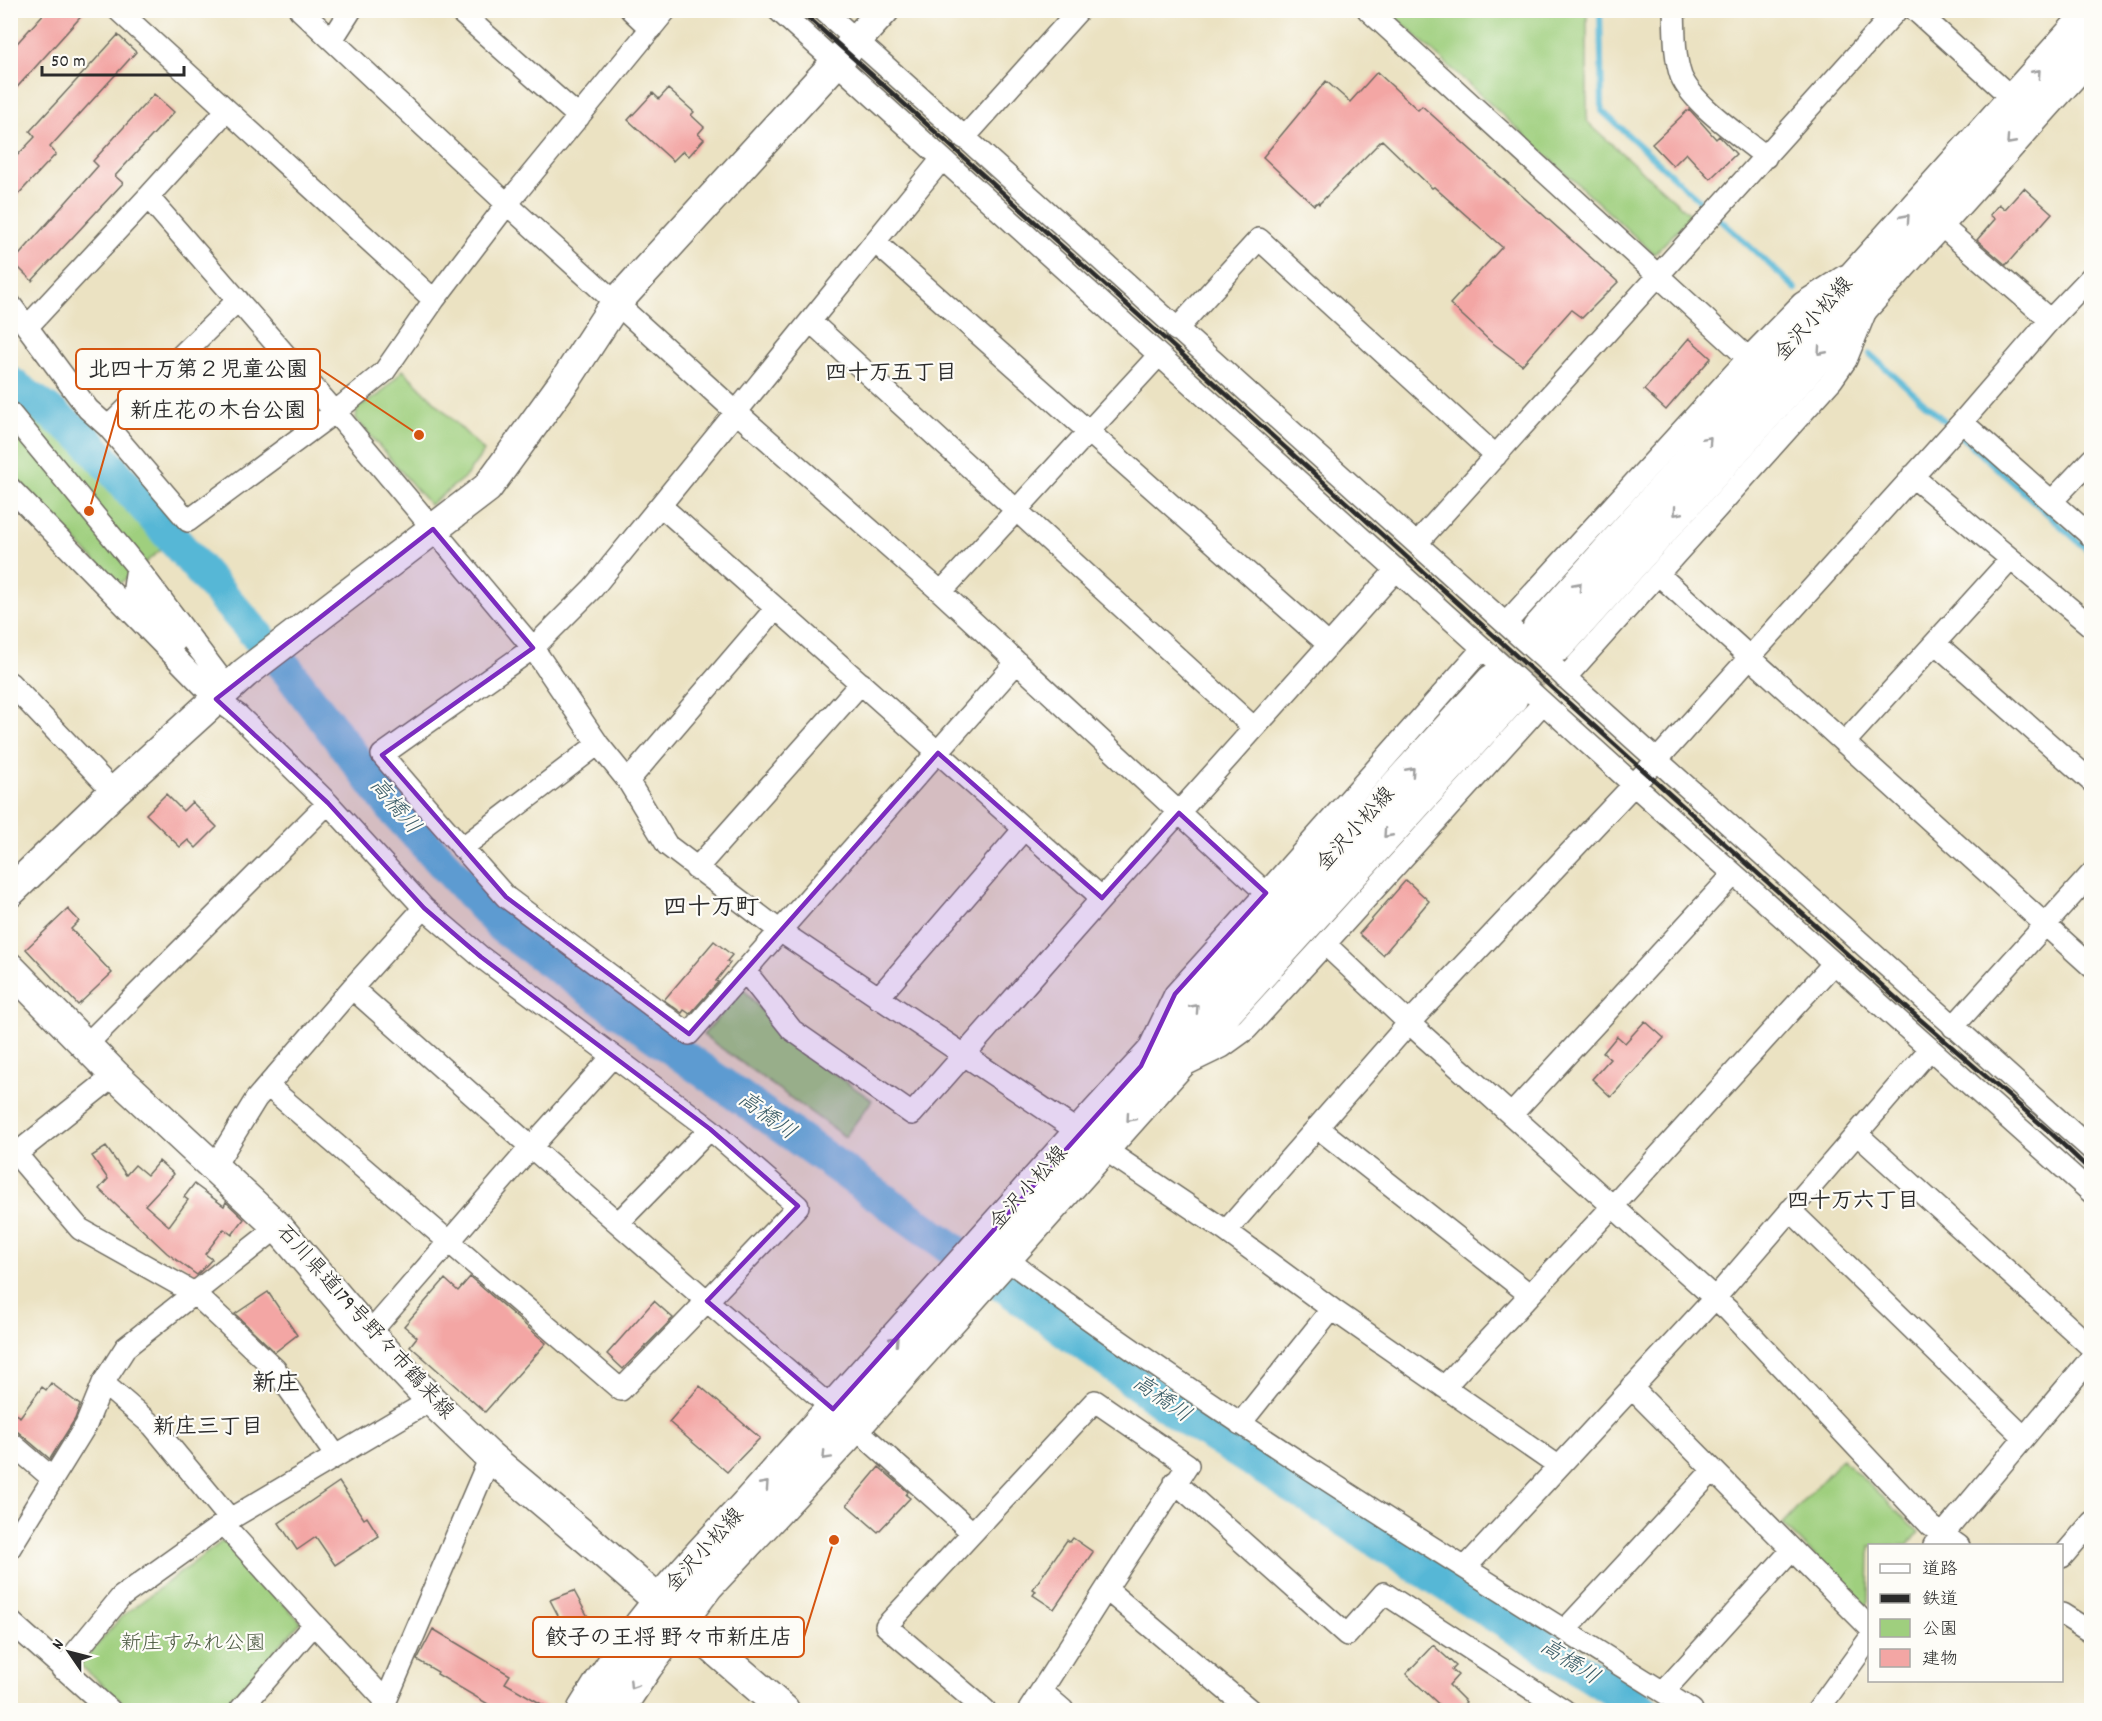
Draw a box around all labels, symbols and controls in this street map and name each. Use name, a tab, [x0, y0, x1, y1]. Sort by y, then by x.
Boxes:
scale bar	[42, 39, 184, 77]
text: 50 m	[51, 50, 86, 75]
one-way arrow	[2030, 69, 2041, 80]
one-way arrow	[2006, 134, 2017, 145]
one-way arrow	[1899, 214, 1910, 224]
street label: 金沢小松線	[1769, 271, 1861, 369]
one-way arrow	[1817, 344, 1828, 354]
callout: 北四十万第２児童公園	[76, 349, 320, 389]
text: 北四十万第２児童公園	[88, 356, 308, 387]
district label: 四十万五丁目	[825, 359, 957, 390]
callout: 新庄花の木台公園	[118, 389, 318, 429]
text: 新庄花の木台公園	[130, 397, 306, 428]
one-way arrow	[1701, 436, 1712, 447]
one-way arrow	[1673, 505, 1684, 516]
one-way arrow	[1571, 582, 1582, 592]
one-way arrow	[1404, 767, 1415, 777]
water label: 高橋川	[361, 772, 427, 842]
street label: 金沢小松線	[1311, 781, 1403, 879]
one-way arrow	[1383, 828, 1394, 838]
district label: 四十万町	[663, 892, 759, 926]
one-way arrow	[1188, 1004, 1199, 1014]
water label: 高橋川	[730, 1085, 802, 1149]
one-way arrow	[1126, 1111, 1137, 1122]
street label: 金沢小松線	[984, 1140, 1076, 1238]
district label: 四十万六丁目	[1787, 1187, 1919, 1218]
street label: 石川県道179号野々市鶴来線	[268, 1219, 460, 1427]
one-way arrow	[888, 1336, 899, 1347]
district label: 新庄	[252, 1368, 300, 1402]
water label: 高橋川	[1125, 1368, 1197, 1432]
district label: 新庄三丁目	[153, 1413, 263, 1444]
one-way arrow	[823, 1449, 834, 1460]
one-way arrow	[758, 1481, 769, 1492]
street label: 金沢小松線	[660, 1502, 752, 1600]
legend	[1868, 1544, 2063, 1682]
text: 道路	[1922, 1558, 1958, 1583]
text: 鉄道	[1922, 1588, 1958, 1613]
callout: 餃子の王将 野々市新庄店	[533, 1617, 804, 1657]
text: 公園	[1922, 1618, 1958, 1643]
north arrow	[39, 1622, 99, 1682]
text: 餃子の王将 野々市新庄店	[545, 1624, 793, 1655]
park label: 新庄すみれ公園	[120, 1630, 266, 1660]
water label: 高橋川	[1533, 1632, 1605, 1694]
text: N	[47, 1635, 71, 1655]
text: 建物	[1922, 1648, 1958, 1673]
one-way arrow	[630, 1679, 641, 1690]

